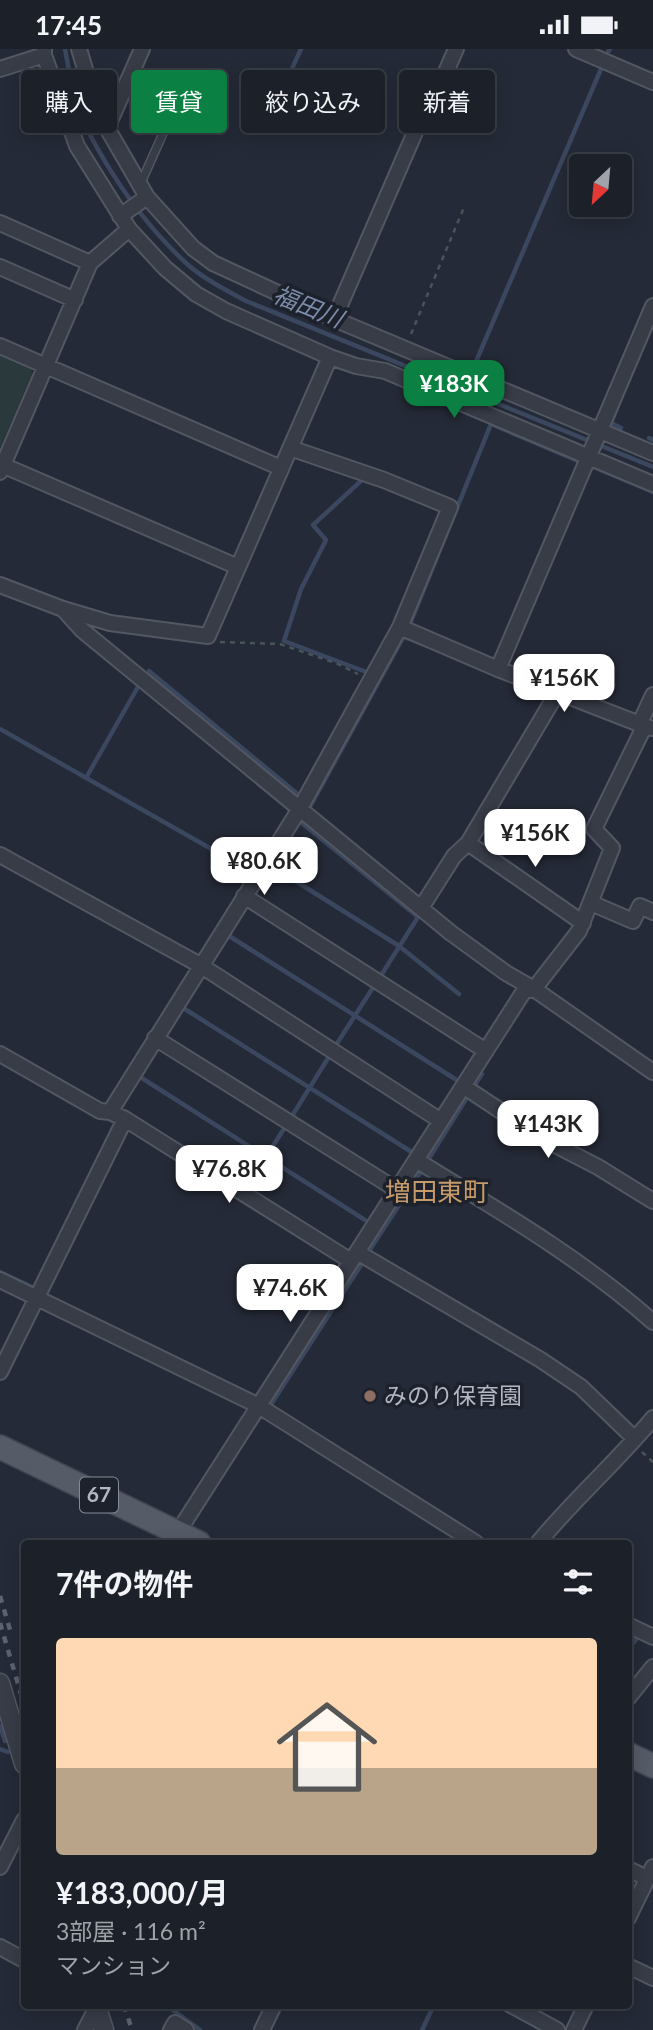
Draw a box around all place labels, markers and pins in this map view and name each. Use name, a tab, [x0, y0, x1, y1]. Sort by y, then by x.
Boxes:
pin: ¥183K	[405, 361, 503, 420]
pin: ¥156K	[515, 655, 613, 714]
pin: ¥156K	[486, 809, 584, 869]
pin: ¥80.6K	[207, 837, 321, 897]
pin: ¥143K	[499, 1101, 597, 1160]
pin: ¥76.8K	[172, 1145, 286, 1205]
pin: ¥74.6K	[233, 1265, 347, 1324]
place label: みのり保育園	[384, 1381, 522, 1409]
marker: みのり保育園	[362, 1388, 378, 1404]

